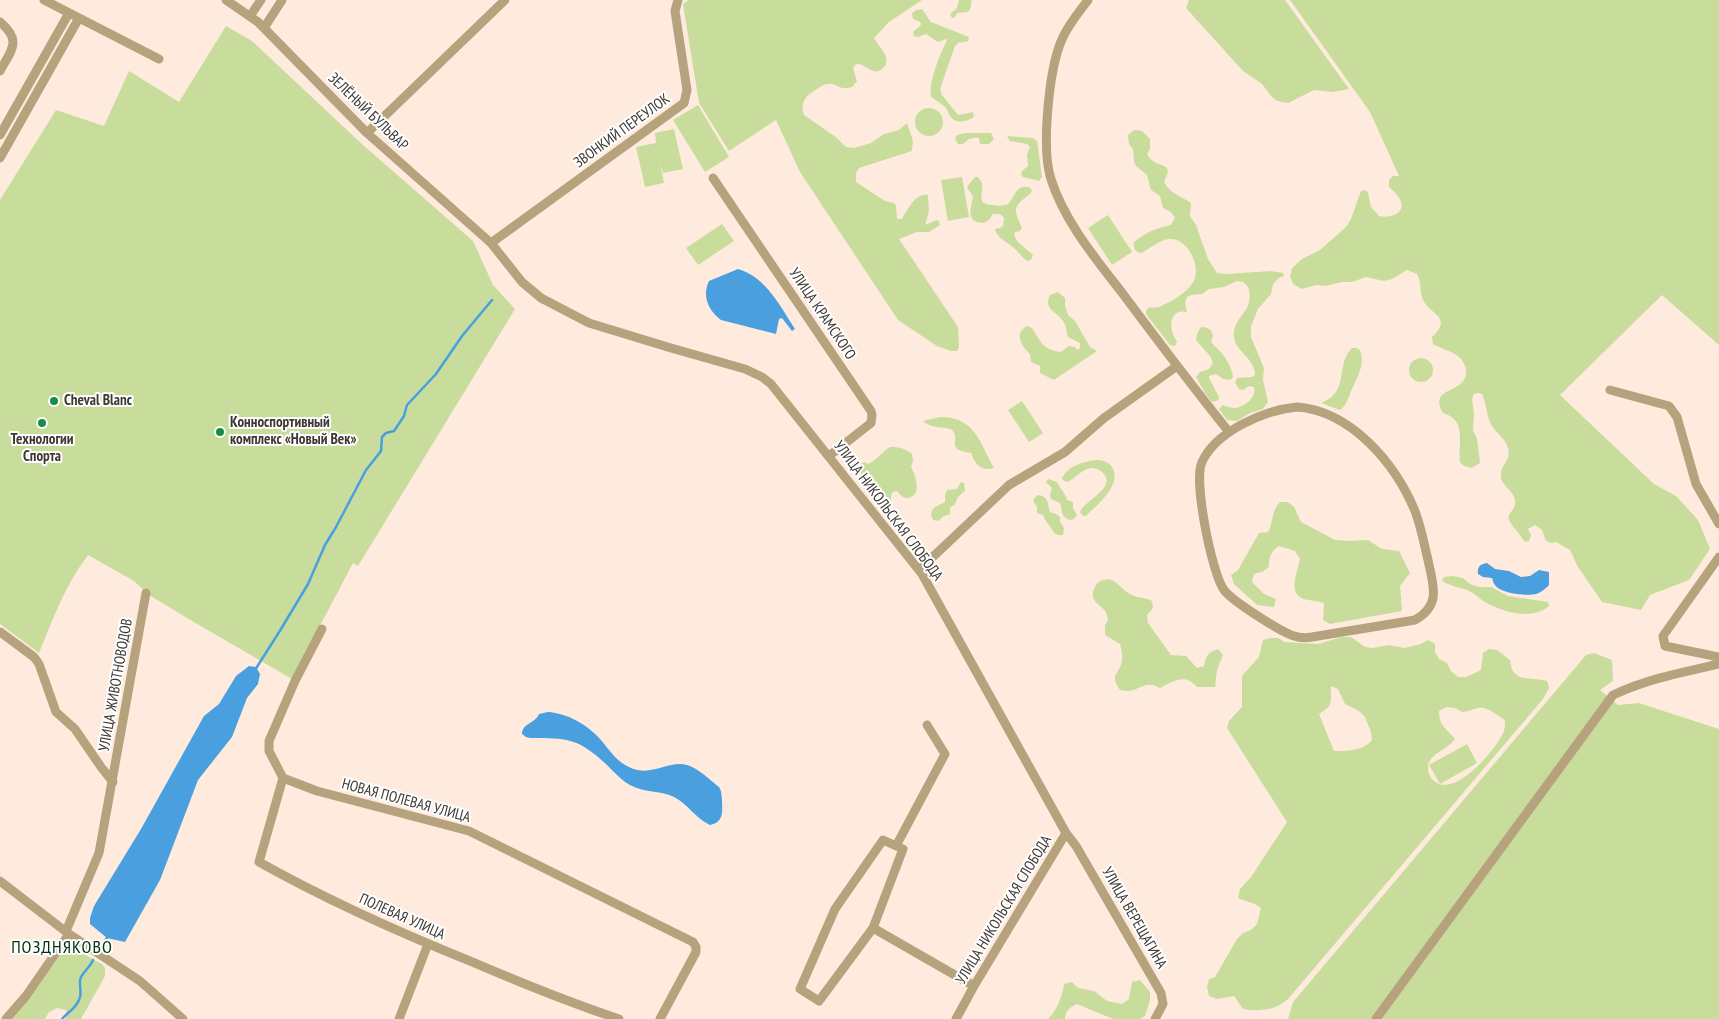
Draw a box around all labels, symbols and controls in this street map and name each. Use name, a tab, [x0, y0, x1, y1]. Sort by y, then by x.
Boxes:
street label: ЗЕЛЁНЫЙ БУЛЬВАР	[324, 69, 412, 155]
street label: ЗВОНКИЙ ПЕРЕУЛОК	[571, 90, 673, 172]
street label: УЛИЦА КРАМСКОГО	[785, 265, 859, 363]
place label: Cheval Blanc	[64, 392, 132, 410]
marker: Cheval Blanc	[48, 395, 60, 407]
place label: Конноспортивный комплекс «Новый Век»	[230, 414, 356, 449]
marker: Технологии Спорта	[36, 417, 48, 429]
marker: Конноспортивный комплекс «Новый Век»	[214, 426, 226, 438]
place label: Технологии Спорта	[10, 431, 74, 466]
street label: УЛИЦА НИКОЛЬСКАЯ СЛОБОДА	[830, 438, 946, 584]
street label: УЛИЦА ЖИВОТНОВОДОВ	[95, 617, 137, 753]
street label: НОВАЯ ПОЛЕВАЯ УЛИЦА	[340, 775, 472, 827]
street label: УЛИЦА НИКОЛЬСКАЯ СЛОБОДА	[952, 832, 1056, 988]
street label: УЛИЦА ВЕРЕЩАГИНА	[1098, 864, 1170, 972]
street label: ПОЛЕВАЯ УЛИЦА	[356, 890, 448, 944]
district label: ПОЗДНЯКОВО	[10, 937, 114, 959]

